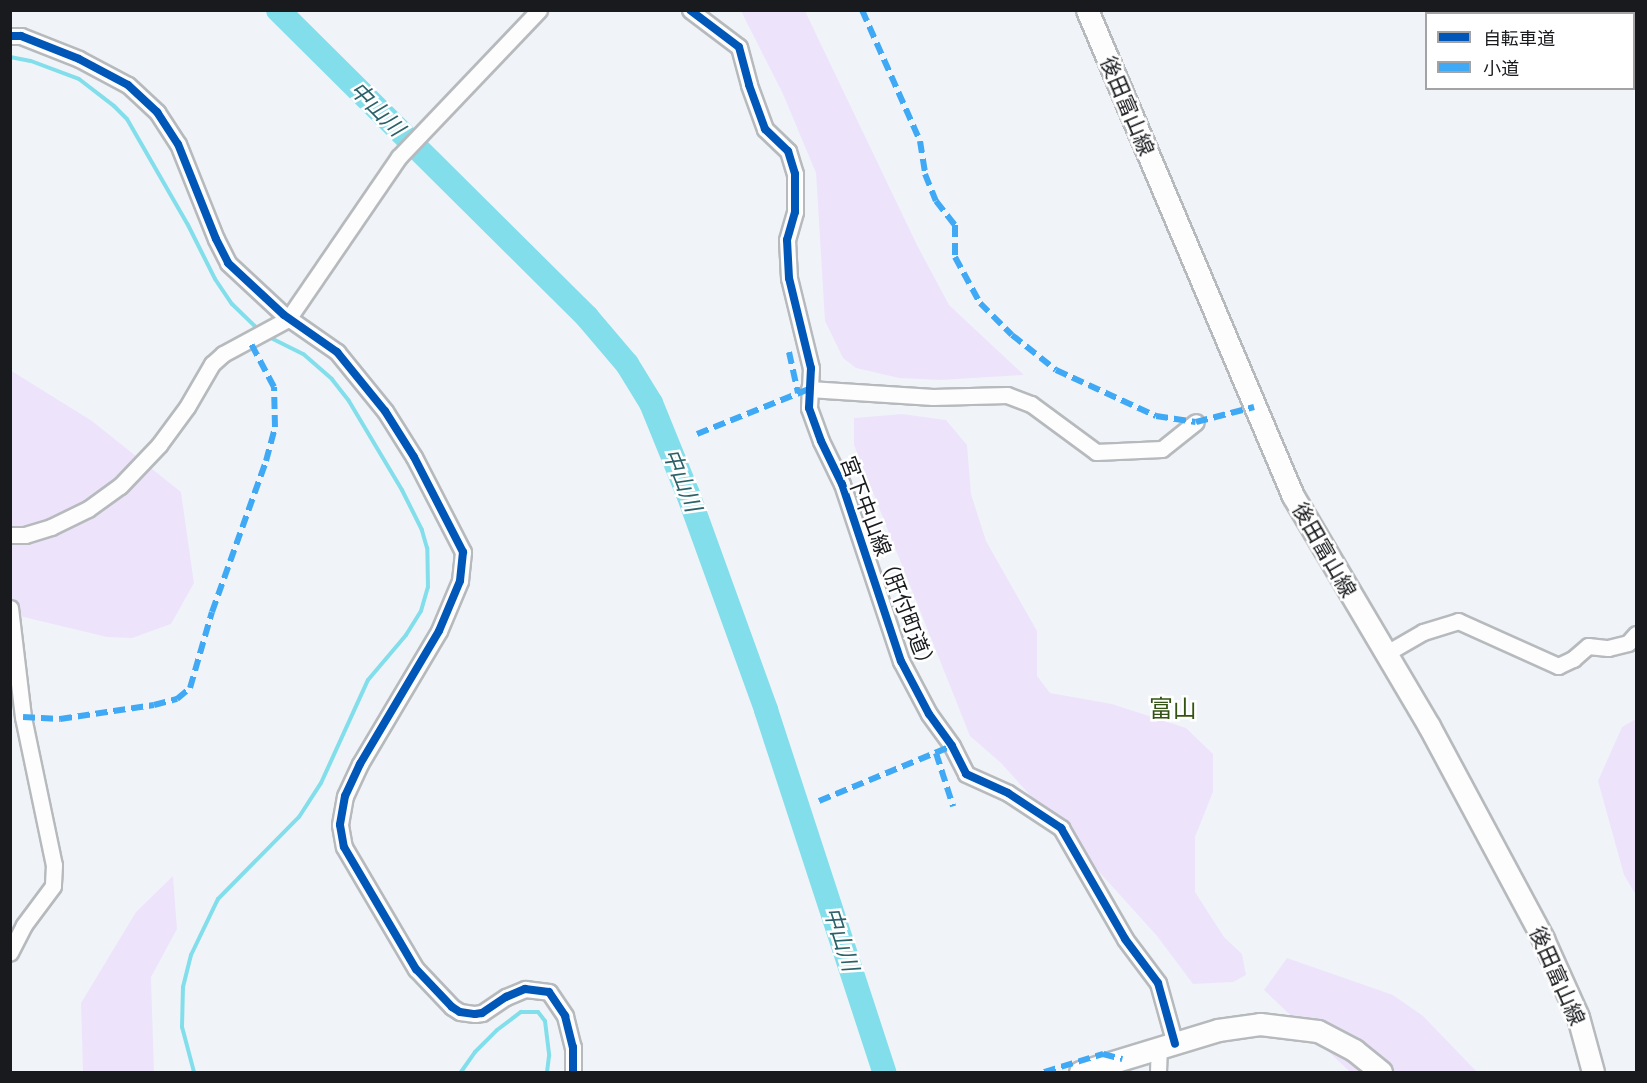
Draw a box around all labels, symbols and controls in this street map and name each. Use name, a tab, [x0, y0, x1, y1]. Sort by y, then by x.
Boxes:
legend	[1425, 12, 1635, 90]
text: 自転車道	[1483, 28, 1555, 49]
street label: 後田富山線	[1095, 53, 1159, 159]
text: 小道	[1483, 58, 1519, 79]
water label: 中山川	[344, 76, 410, 142]
water label: 中山川	[657, 444, 707, 516]
street label: 宮下中山線（肝付町道）	[835, 453, 941, 677]
street label: 後田富山線	[1287, 498, 1361, 602]
district label: 富山	[1149, 696, 1197, 724]
water label: 中山川	[818, 904, 864, 974]
street label: 後田富山線	[1524, 923, 1590, 1029]

